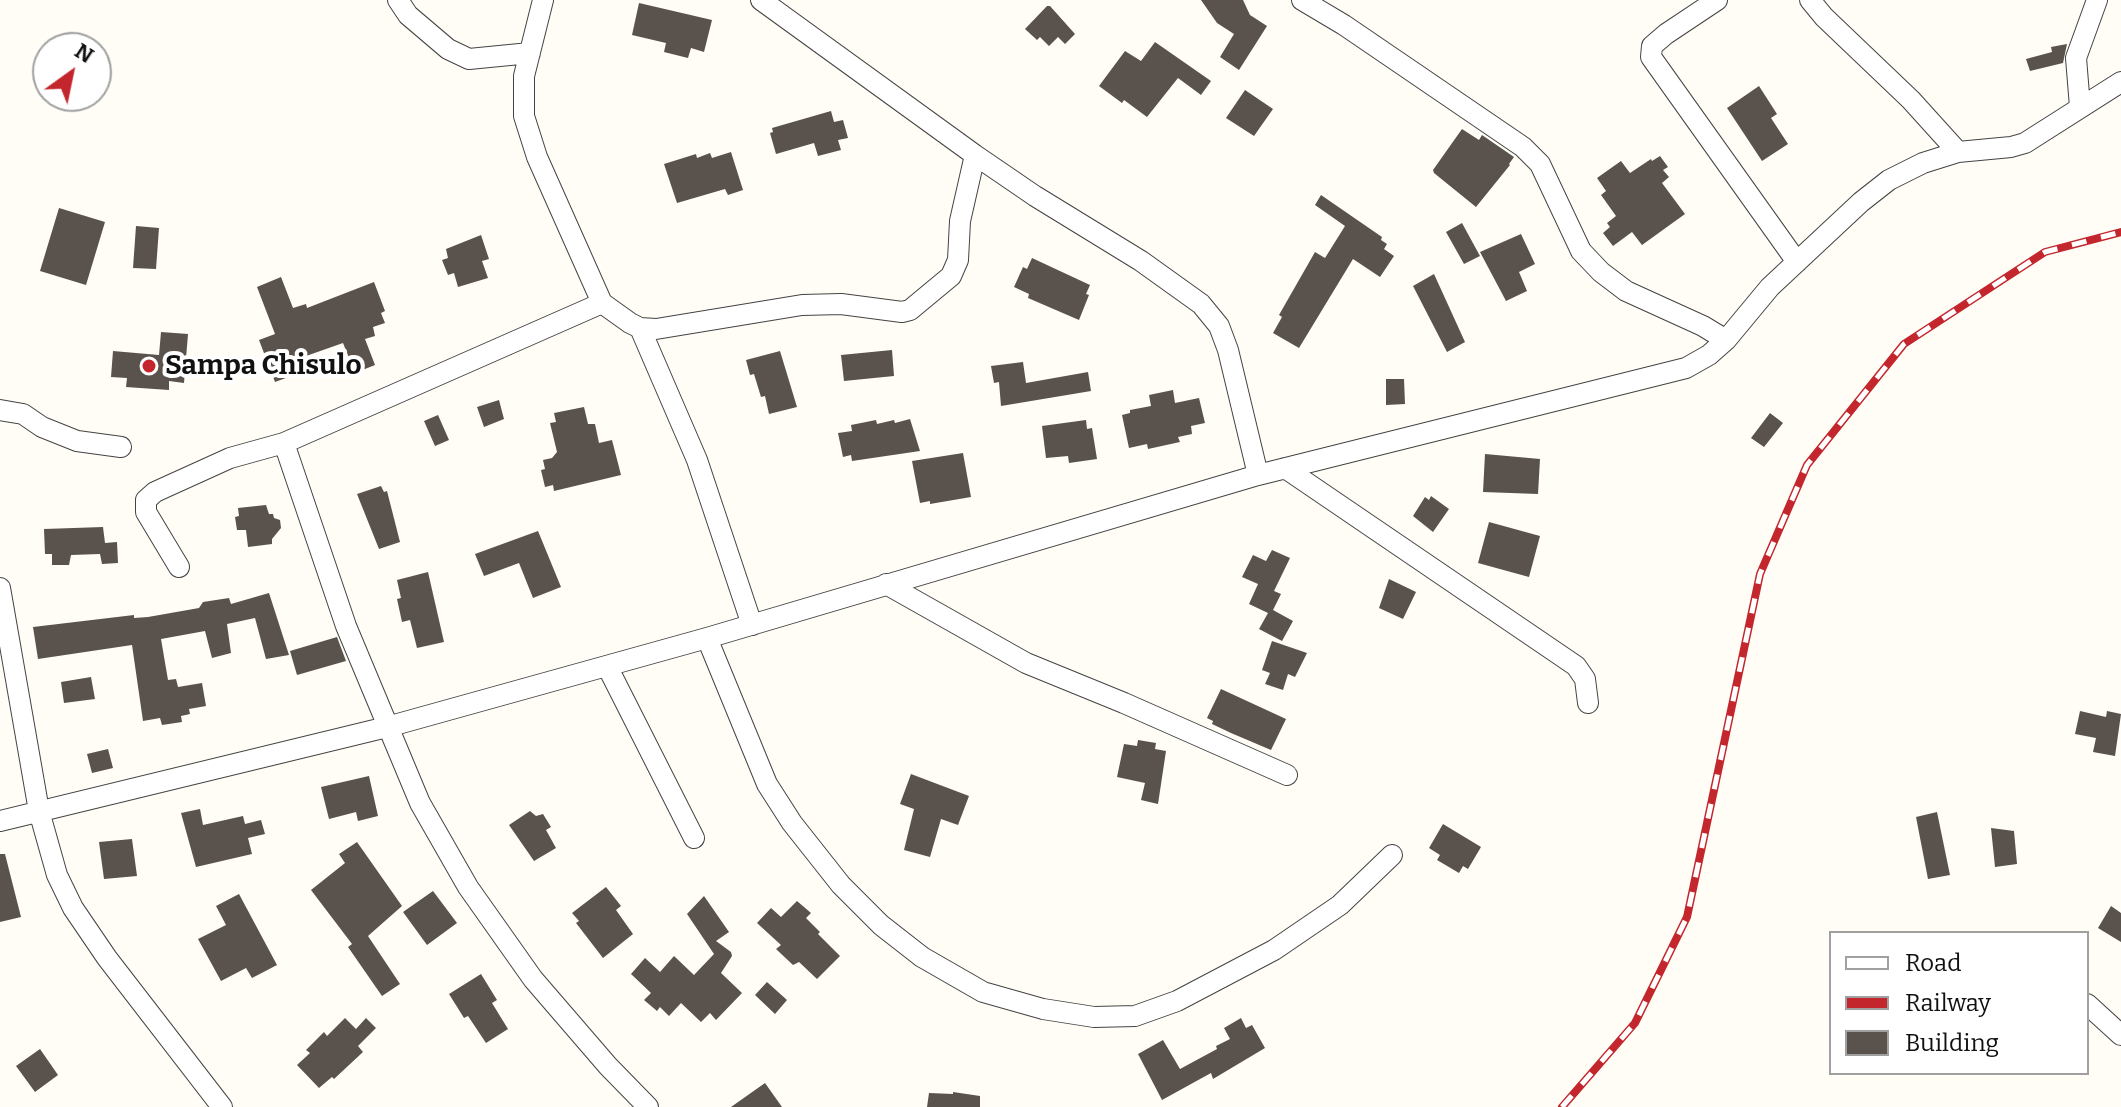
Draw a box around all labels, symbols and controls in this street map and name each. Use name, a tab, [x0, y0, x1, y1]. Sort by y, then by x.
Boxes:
north arrow	[32, 32, 112, 112]
text: N	[70, 37, 99, 69]
place label: Sampa Chisulo	[165, 349, 362, 383]
marker: Sampa Chisulo	[140, 357, 158, 375]
legend	[1829, 931, 2089, 1075]
text: Road	[1905, 949, 1961, 977]
text: Railway	[1905, 989, 1991, 1017]
text: Building	[1905, 1029, 1999, 1057]

